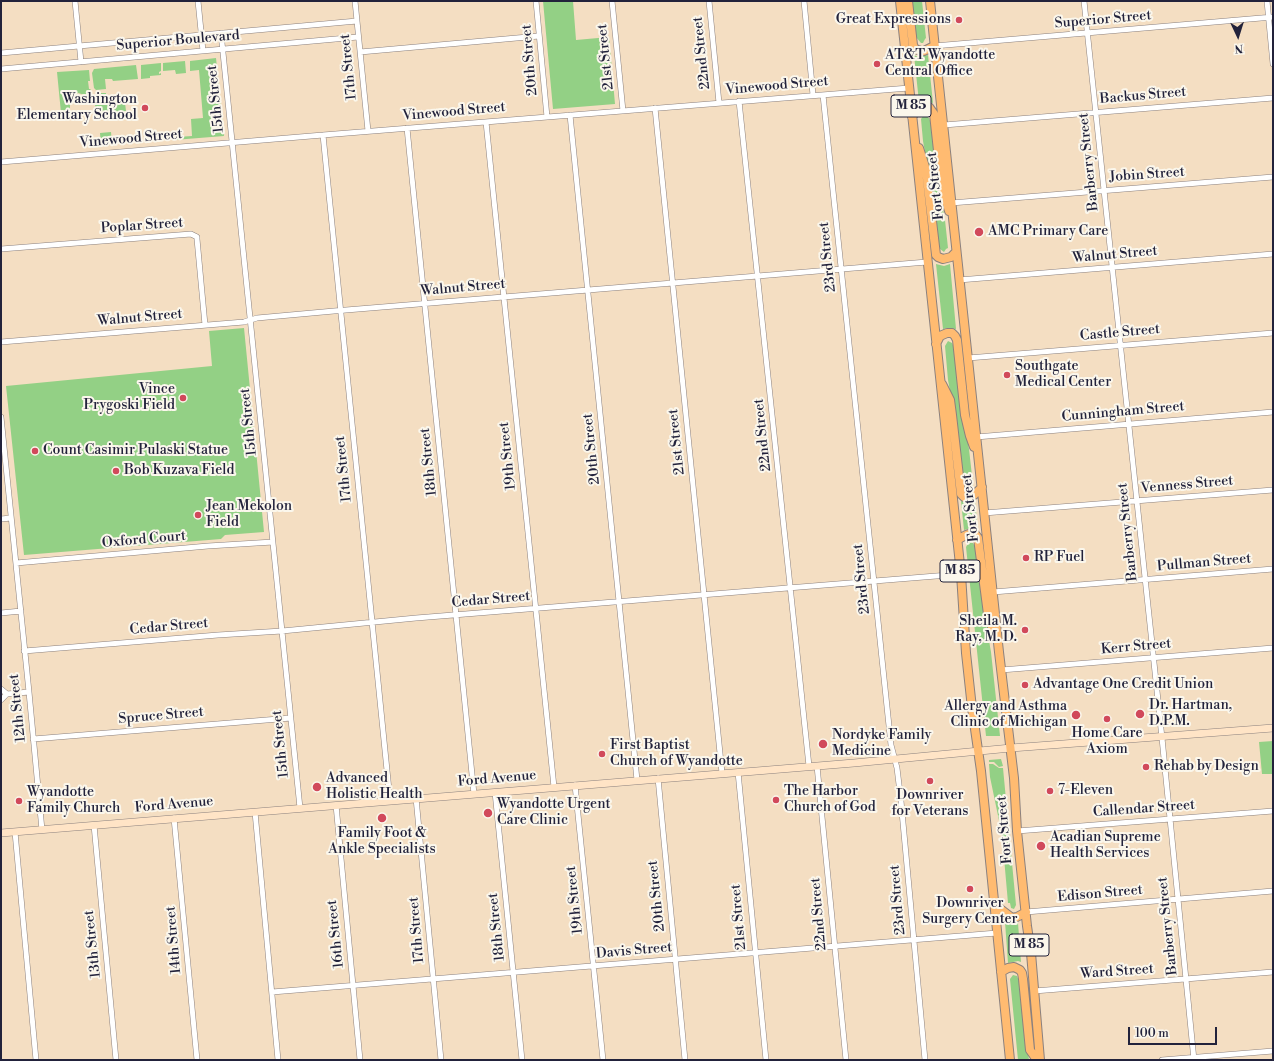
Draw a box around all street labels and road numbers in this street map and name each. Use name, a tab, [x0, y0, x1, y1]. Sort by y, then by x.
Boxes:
street label: Superior Street	[1054, 7, 1152, 33]
street label: 22nd Street	[690, 16, 714, 90]
street label: 21st Street	[594, 23, 618, 91]
street label: 20th Street	[519, 24, 541, 96]
street label: Superior Boulevard	[116, 27, 240, 55]
street label: 17th Street	[337, 33, 361, 101]
street label: 15th Street	[204, 64, 228, 134]
street label: Vinewood Street	[725, 73, 829, 99]
street label: Backus Street	[1099, 84, 1187, 108]
road number: M 85	[891, 95, 931, 117]
street label: Vinewood Street	[402, 99, 506, 125]
street label: Barberry Street	[1075, 112, 1103, 212]
street label: Vinewood Street	[79, 126, 183, 152]
street label: Fort Street	[924, 151, 948, 221]
street label: Jobin Street	[1109, 164, 1185, 186]
street label: Poplar Street	[100, 215, 184, 237]
street label: 23rd Street	[816, 221, 840, 293]
street label: Walnut Street	[1072, 243, 1158, 267]
street label: Walnut Street	[420, 276, 506, 300]
street label: Walnut Street	[97, 306, 183, 330]
street label: Castle Street	[1079, 321, 1161, 345]
street label: 15th Street	[237, 387, 261, 457]
street label: 22nd Street	[751, 398, 775, 472]
street label: Cunningham Street	[1061, 398, 1185, 426]
street label: 21st Street	[665, 408, 689, 476]
street label: 20th Street	[580, 412, 604, 486]
street label: 19th Street	[496, 421, 520, 491]
street label: 18th Street	[417, 427, 441, 497]
street label: 17th Street	[332, 435, 356, 503]
street label: Fort Street	[959, 473, 983, 543]
street label: Venness Street	[1140, 473, 1234, 497]
street label: Barberry Street	[1114, 482, 1142, 582]
street label: Oxford Court	[101, 528, 187, 552]
street label: 23rd Street	[850, 543, 874, 615]
street label: Pullman Street	[1156, 551, 1252, 575]
road number: M 85	[940, 560, 980, 582]
street label: Cedar Street	[451, 588, 531, 612]
street label: Cedar Street	[129, 615, 209, 639]
street label: Kerr Street	[1100, 636, 1172, 658]
street label: 12th Street	[6, 673, 30, 743]
street label: Spruce Street	[118, 704, 204, 728]
street label: 15th Street	[269, 709, 293, 779]
street label: Ford Avenue	[457, 767, 537, 791]
street label: Ford Avenue	[134, 793, 214, 817]
street label: Fort Street	[994, 795, 1016, 865]
street label: Callendar Street	[1092, 797, 1196, 821]
street label: 20th Street	[645, 859, 669, 933]
street label: 23rd Street	[887, 864, 909, 936]
street label: 19th Street	[563, 865, 587, 935]
street label: Barberry Street	[1154, 876, 1182, 976]
street label: 22nd Street	[807, 877, 831, 951]
street label: Edison Street	[1057, 882, 1143, 906]
street label: 21st Street	[728, 883, 750, 951]
street label: 18th Street	[485, 892, 509, 962]
street label: 17th Street	[406, 896, 428, 964]
street label: 16th Street	[324, 899, 348, 969]
street label: 14th Street	[163, 905, 185, 975]
street label: 13th Street	[81, 909, 105, 979]
road number: M 85	[1009, 934, 1049, 956]
street label: Davis Street	[595, 939, 673, 963]
street label: Ward Street	[1080, 961, 1154, 983]

